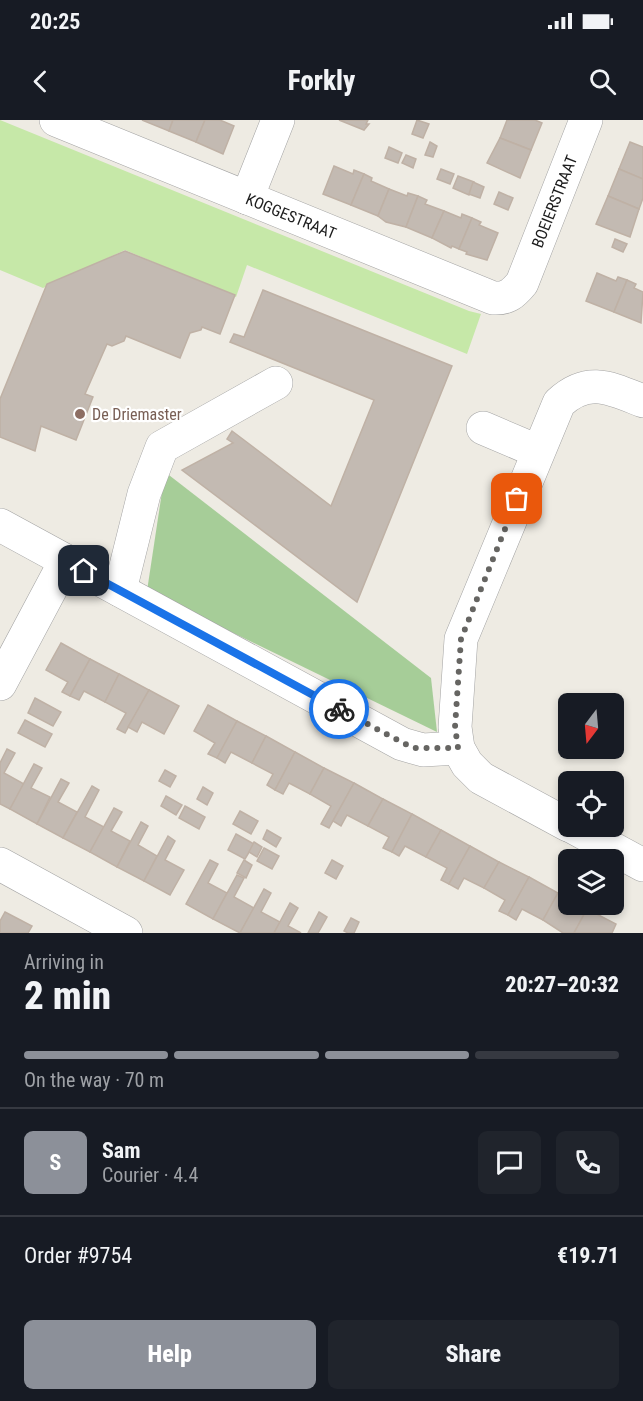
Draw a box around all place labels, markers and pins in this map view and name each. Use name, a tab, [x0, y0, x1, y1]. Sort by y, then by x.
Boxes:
place label: De Driemaster	[92, 405, 182, 424]
marker: De Driemaster	[73, 407, 87, 421]
pin	[491, 473, 542, 524]
pin	[58, 545, 109, 596]

